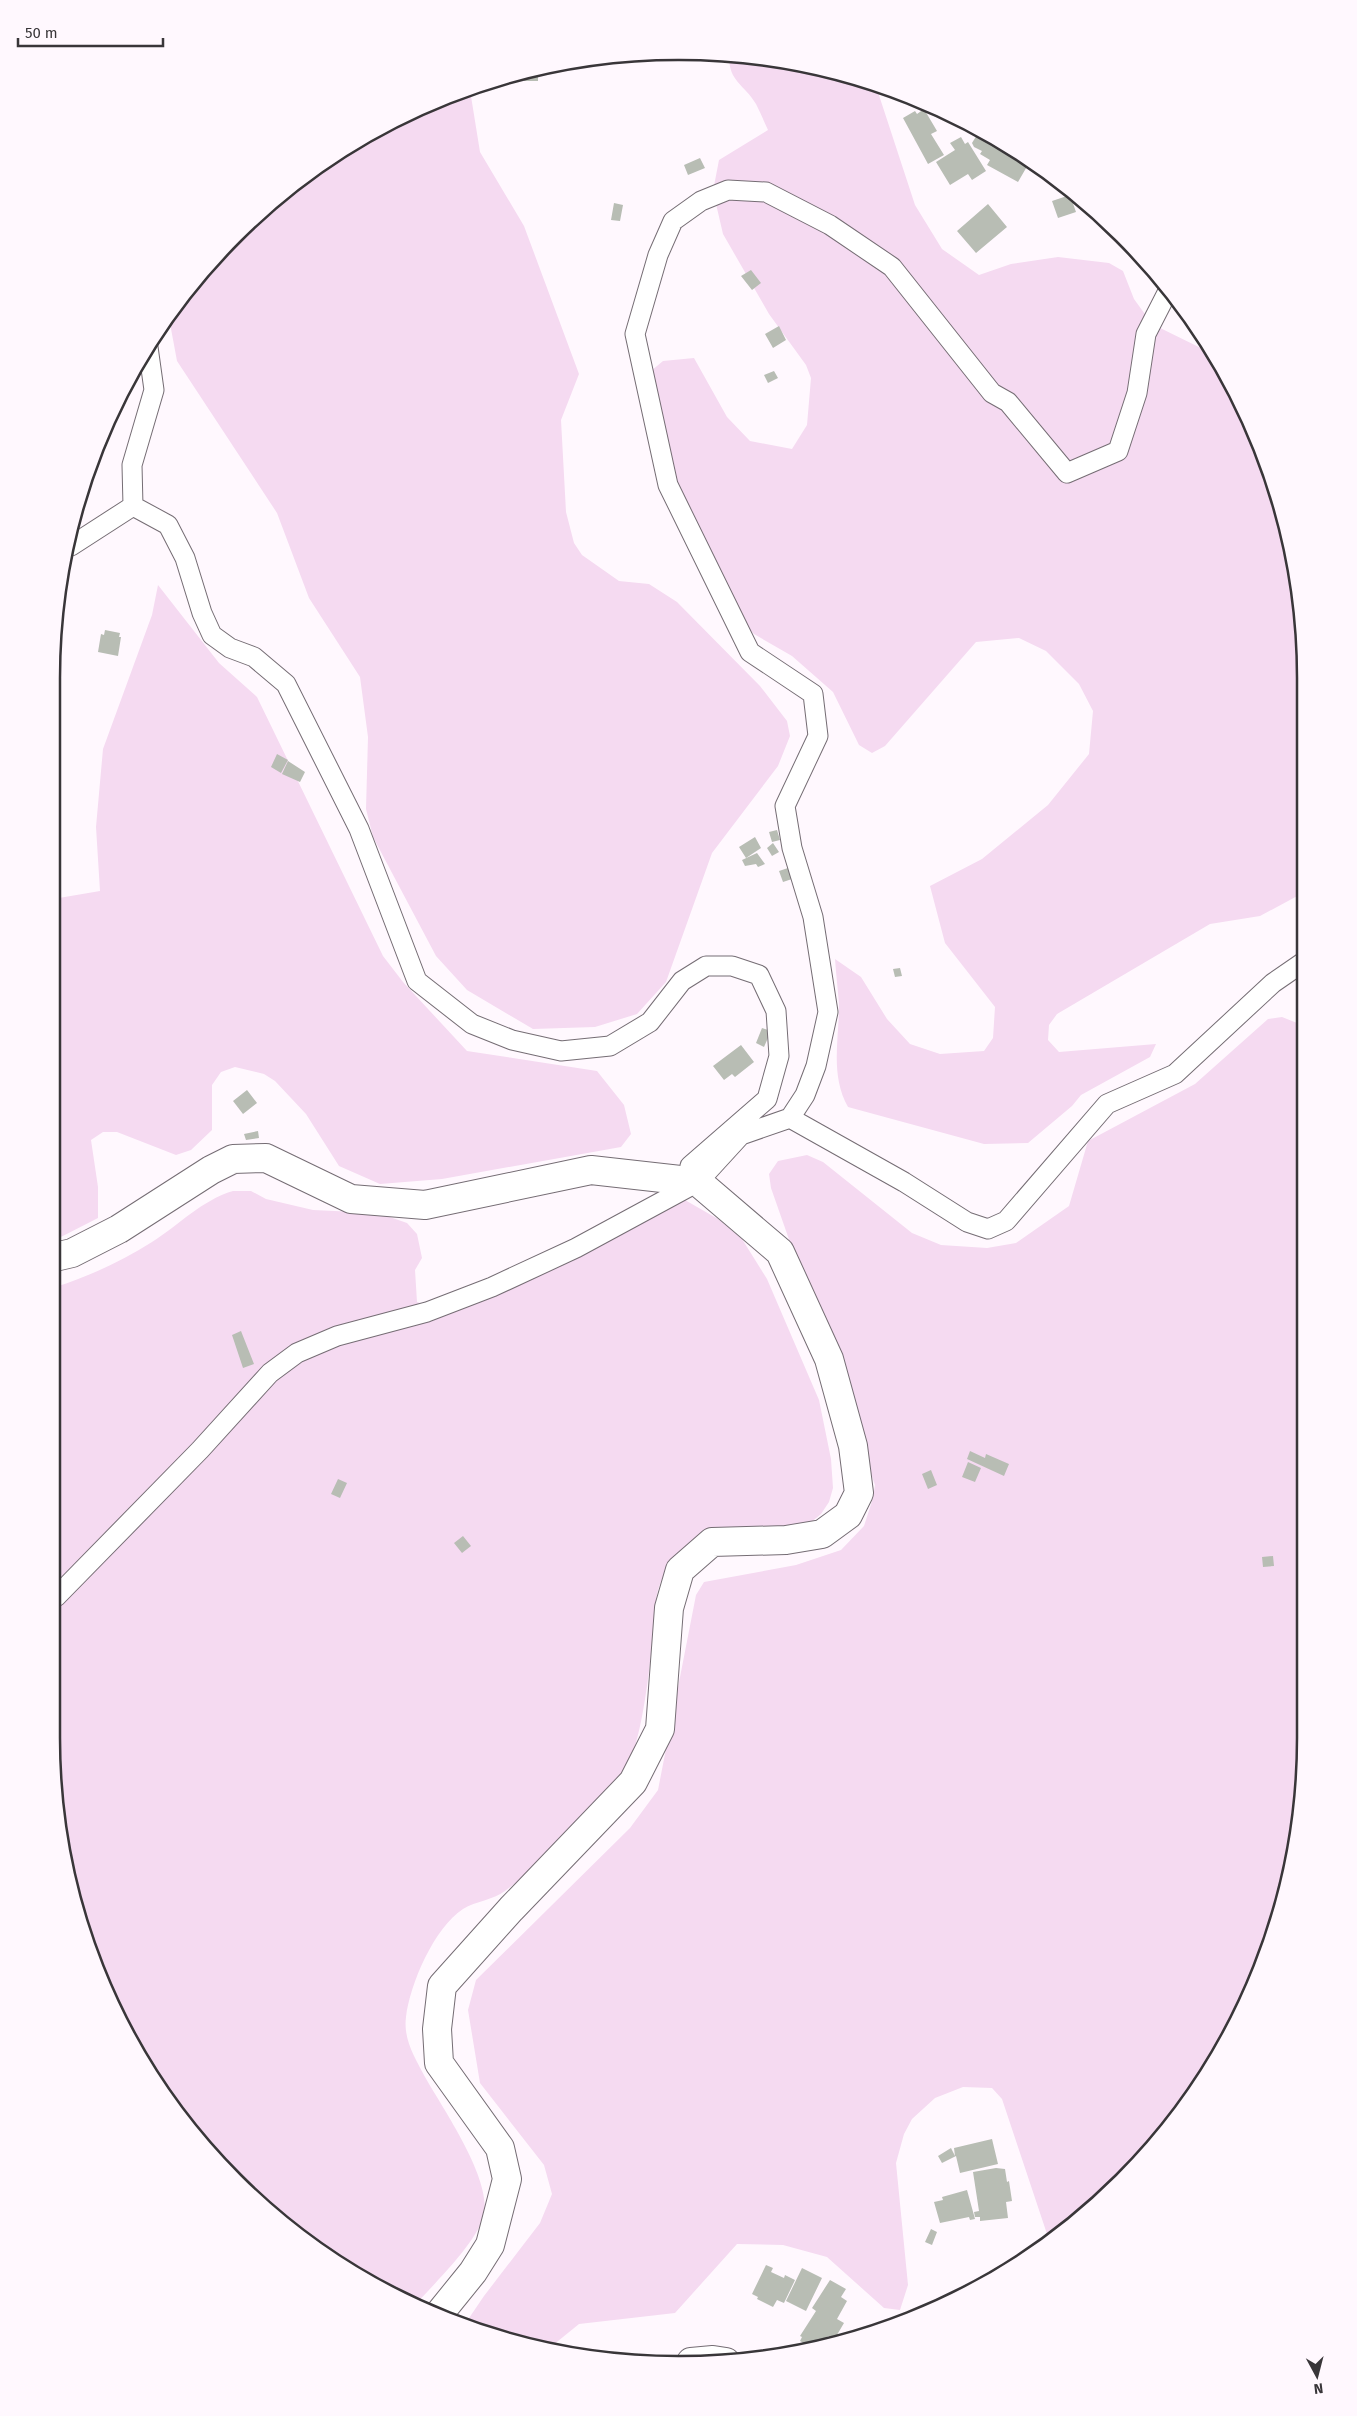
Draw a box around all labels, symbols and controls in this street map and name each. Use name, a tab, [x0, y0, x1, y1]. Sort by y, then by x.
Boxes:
scale bar	[18, 15, 162, 47]
text: 50 m	[25, 24, 58, 42]
north arrow	[1292, 2351, 1342, 2401]
text: N	[1313, 2379, 1324, 2397]

